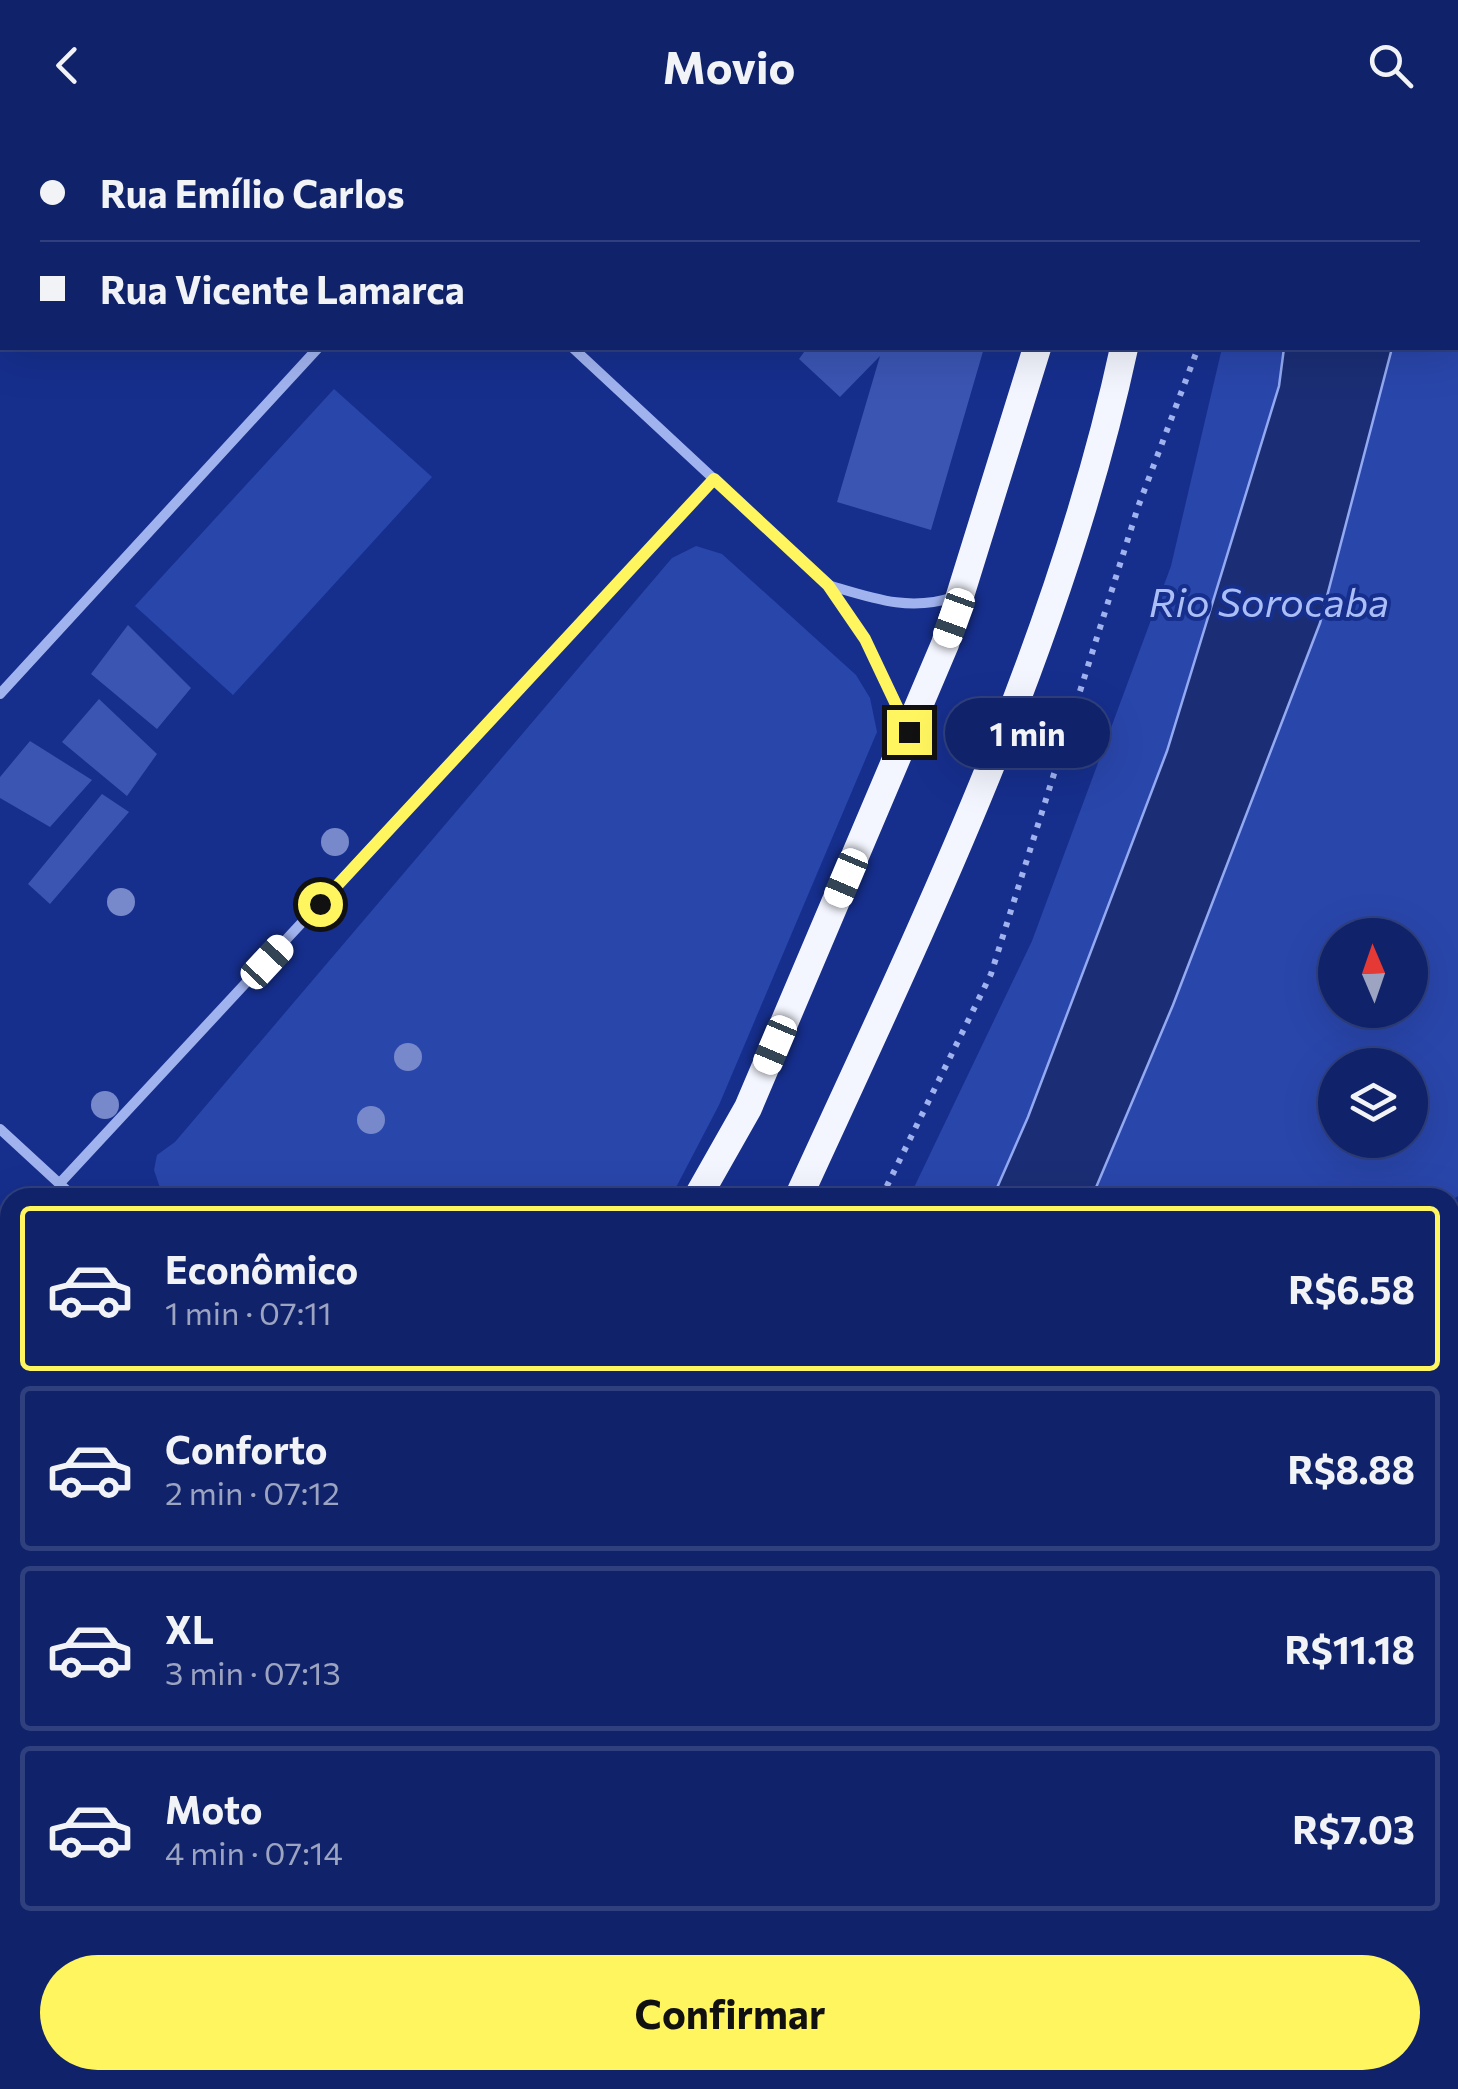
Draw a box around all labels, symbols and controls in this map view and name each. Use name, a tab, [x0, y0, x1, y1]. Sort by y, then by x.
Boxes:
icon: back	[40, 38, 95, 93]
text: Movio	[663, 38, 795, 93]
icon: search	[1363, 38, 1418, 93]
text: Rua Emílio Carlos	[100, 169, 404, 216]
text: Rua Vicente Lamarca	[100, 265, 465, 312]
water label: Rio Sorocaba	[1149, 576, 1389, 625]
car	[930, 585, 978, 651]
callout: 1 min	[944, 697, 1109, 767]
route end	[887, 710, 932, 755]
text: 1 min	[990, 713, 1065, 753]
car	[820, 845, 872, 911]
route start	[298, 882, 343, 927]
north arrow	[1318, 918, 1428, 1028]
map controls	[1318, 918, 1428, 1158]
car	[236, 930, 298, 994]
car	[749, 1012, 801, 1078]
button: layers	[1318, 1048, 1428, 1158]
icon: car	[45, 1244, 135, 1334]
text: Econômico	[165, 1245, 358, 1292]
text: R$6.58	[1288, 1265, 1415, 1312]
text: 1 min · 07:11	[165, 1292, 332, 1332]
icon: car	[45, 1424, 135, 1514]
text: Conforto	[165, 1425, 328, 1472]
text: R$8.88	[1287, 1445, 1415, 1492]
text: 2 min · 07:12	[165, 1472, 340, 1512]
icon: car	[45, 1604, 135, 1694]
text: XL	[165, 1605, 214, 1652]
text: R$11.18	[1285, 1625, 1415, 1672]
text: 3 min · 07:13	[165, 1652, 341, 1692]
icon: car	[45, 1784, 135, 1874]
text: Moto	[165, 1785, 263, 1832]
text: R$7.03	[1292, 1805, 1415, 1852]
text: 4 min · 07:14	[165, 1832, 343, 1872]
button: Confirmar	[40, 1955, 1420, 2070]

